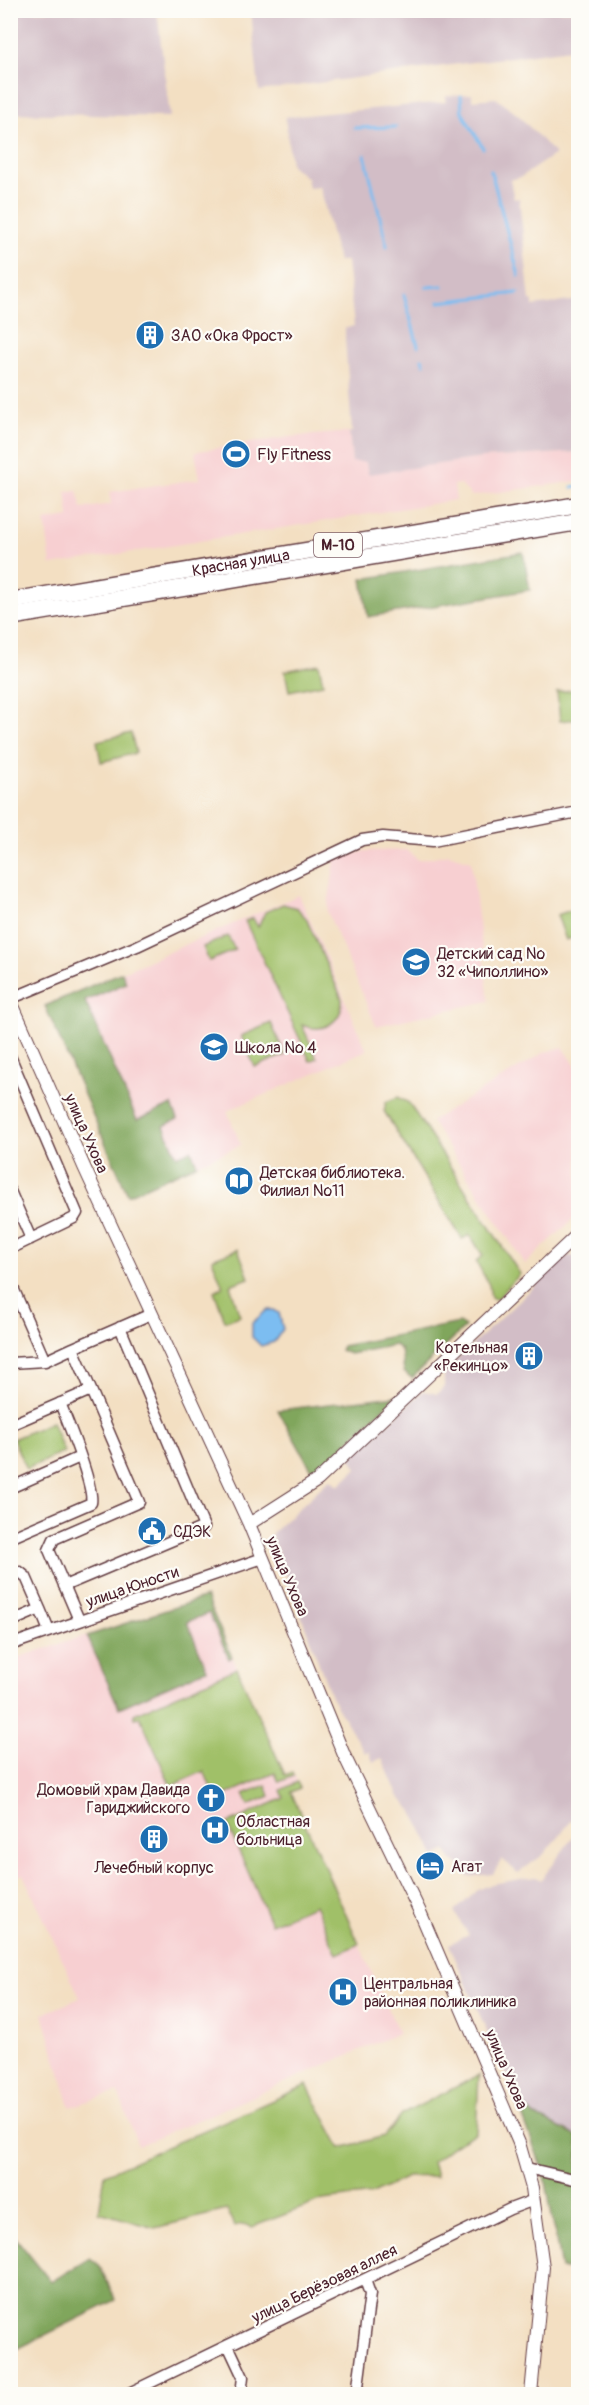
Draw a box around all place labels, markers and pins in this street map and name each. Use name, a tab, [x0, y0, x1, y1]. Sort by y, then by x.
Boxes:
building icon: ЗАО «Ока Фрост»	[134, 319, 166, 351]
place label: ЗАО «Ока Фрост»	[171, 326, 293, 346]
sports icon: Fly Fitness	[220, 438, 252, 470]
place label: Fly Fitness	[257, 445, 331, 465]
place label: Детский сад № 32 «Чиполлино»	[436, 944, 548, 982]
school or university icon: Детский сад № 32 «Чиполлино»	[400, 946, 432, 978]
school or university icon: Школа № 4	[198, 1031, 230, 1063]
place label: Школа № 4	[235, 1038, 316, 1058]
place label: Детская библиотека. Филиал №11	[259, 1163, 405, 1201]
library icon: Детская библиотека. Филиал №11	[223, 1165, 255, 1197]
place label: Котельная «Рекинцо»	[434, 1338, 508, 1376]
building icon: Котельная «Рекинцо»	[513, 1340, 545, 1372]
public building icon: СДЭК	[136, 1515, 168, 1547]
place label: СДЭК	[173, 1522, 211, 1542]
place label: Домовый храм Давида Гариджийского	[36, 1780, 190, 1818]
church icon: Домовый храм Давида Гариджийского	[195, 1782, 227, 1814]
place label: Областная больница	[236, 1812, 310, 1850]
hospital icon: Областная больница	[199, 1814, 231, 1846]
building icon: Лечебный корпус	[138, 1823, 170, 1855]
hotel icon: Агат	[414, 1850, 446, 1882]
place label: Агат	[451, 1857, 482, 1877]
place label: Лечебный корпус	[93, 1858, 214, 1878]
place label: Центральная районная поликлиника	[364, 1974, 517, 2012]
hospital icon: Центральная районная поликлиника	[327, 1976, 359, 2008]

